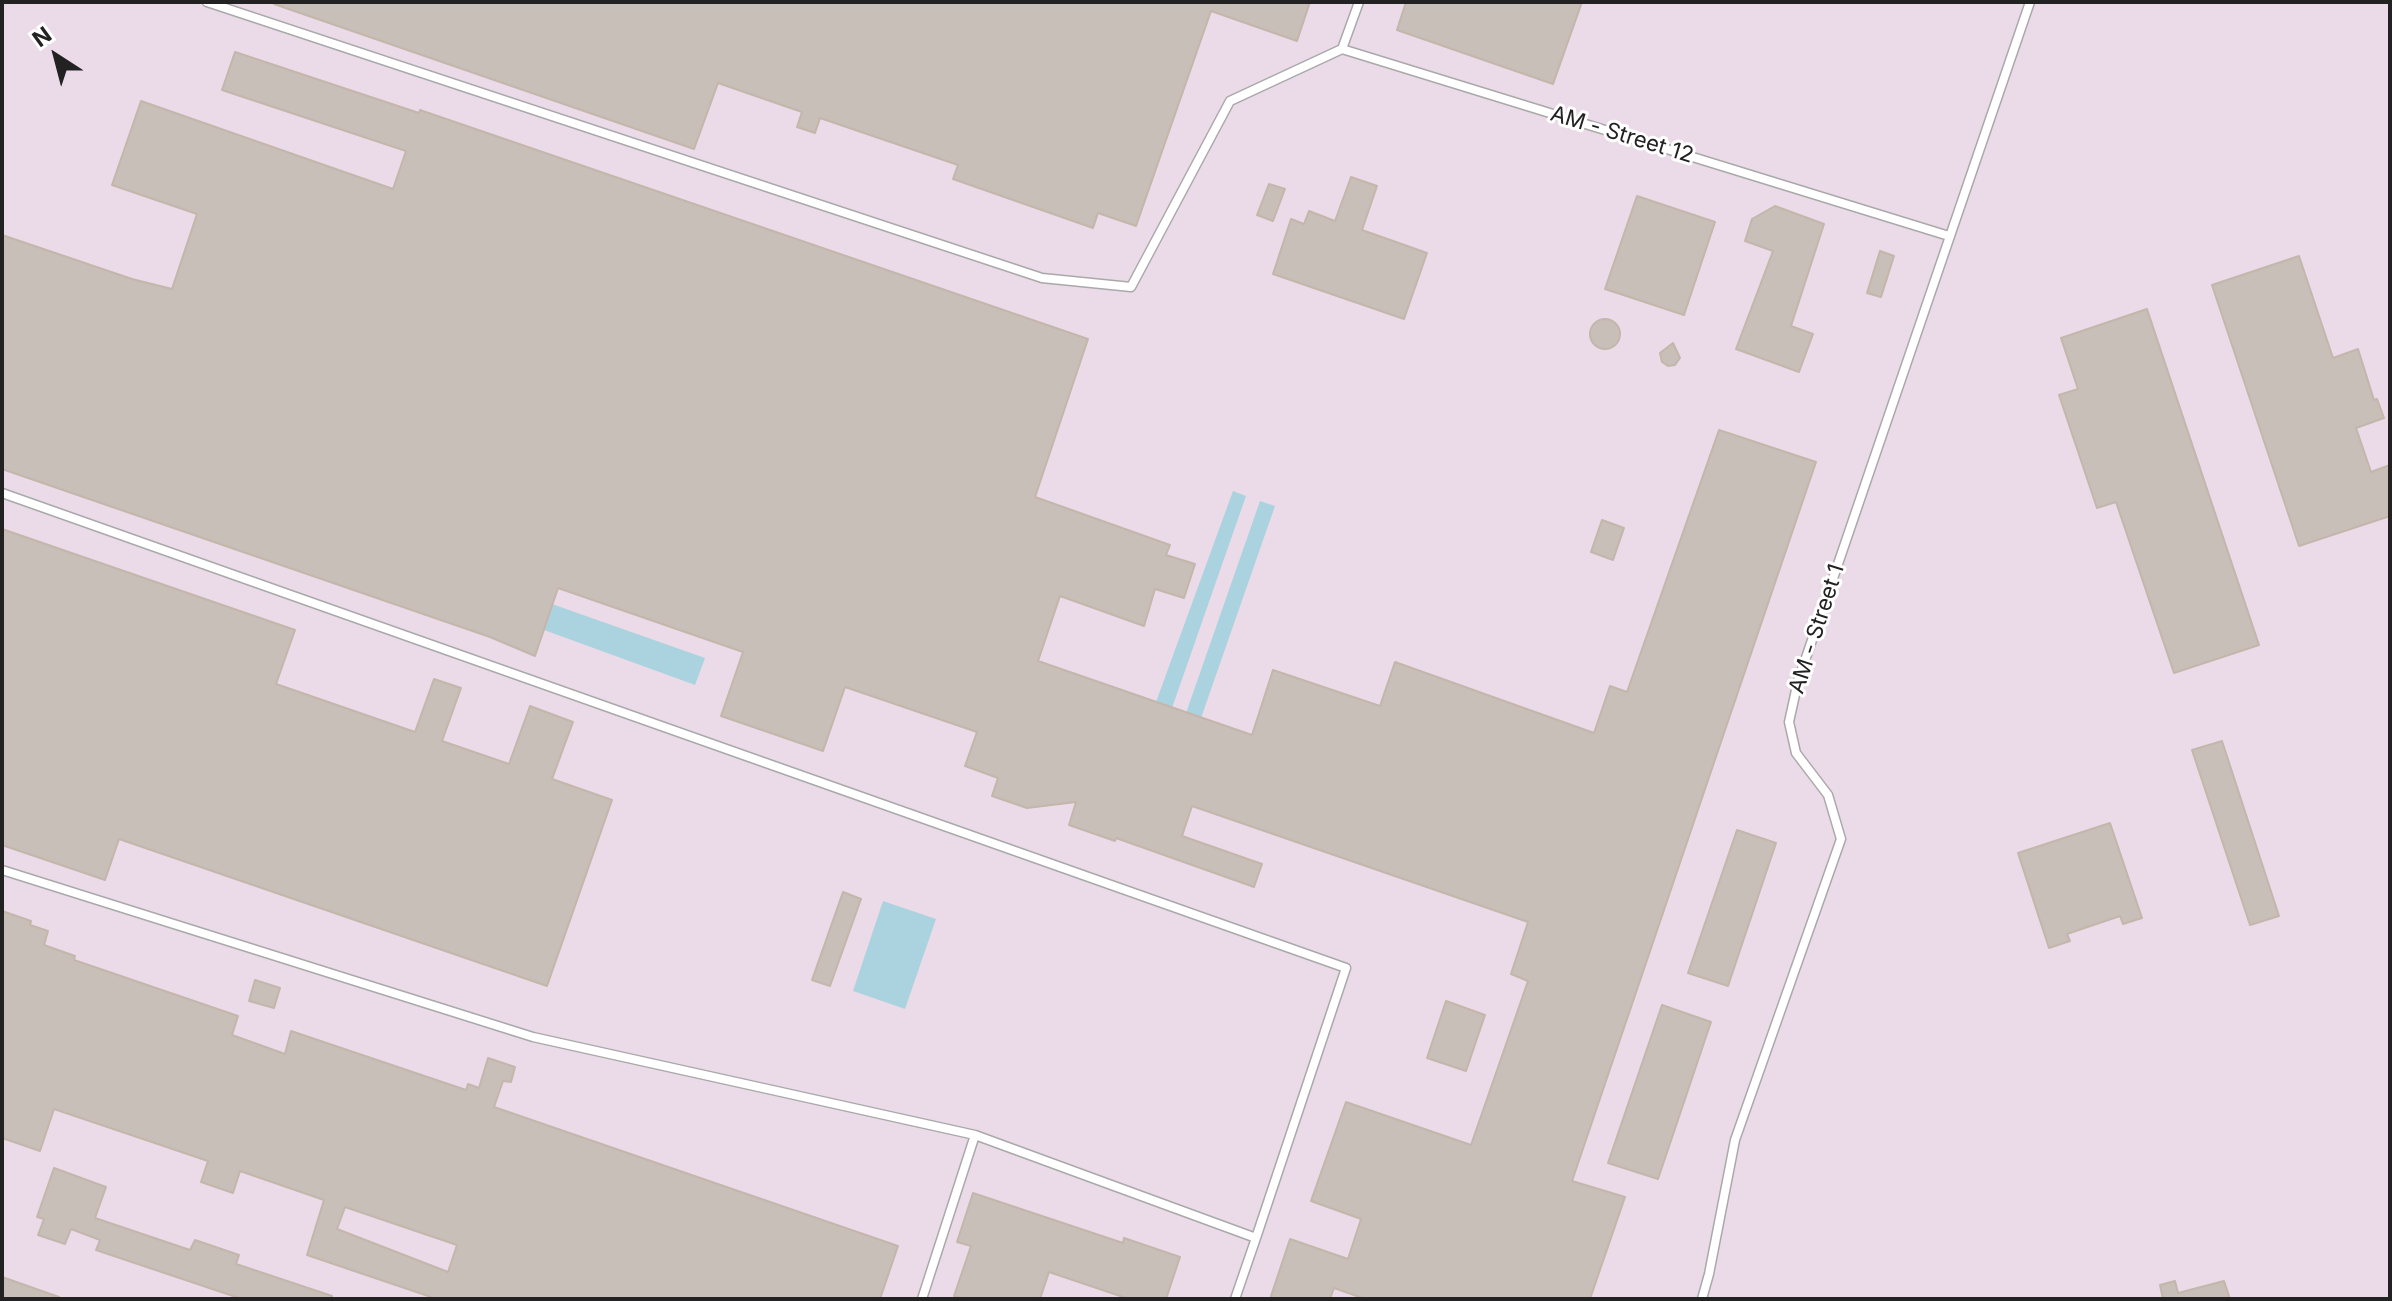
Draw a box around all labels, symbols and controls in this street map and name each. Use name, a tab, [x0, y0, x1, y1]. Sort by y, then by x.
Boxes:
north arrow	[16, 16, 96, 96]
text: N	[27, 21, 56, 52]
street label: AM - Street 12	[1547, 101, 1697, 169]
street label: AM - Street 1	[1784, 561, 1850, 697]

